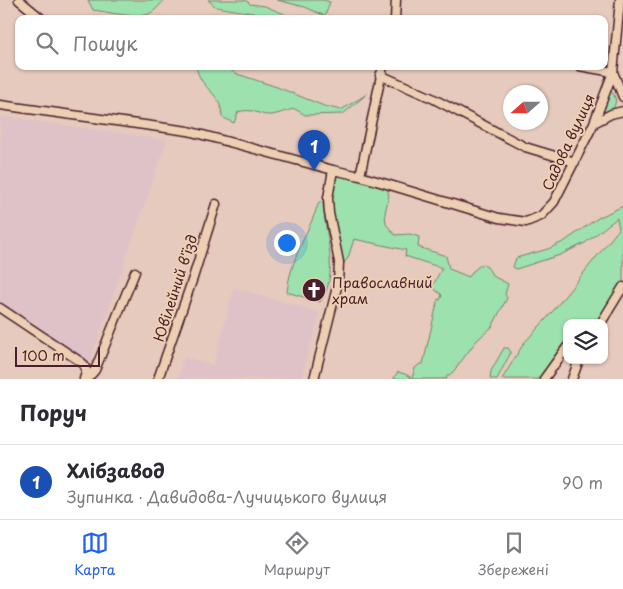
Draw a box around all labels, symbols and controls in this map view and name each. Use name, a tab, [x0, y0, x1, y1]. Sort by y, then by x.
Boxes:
search box	[15, 15, 608, 70]
icon: search	[33, 29, 61, 57]
text: Пошук	[73, 29, 138, 57]
north arrow	[503, 85, 548, 130]
street label: Садова вулиця	[536, 90, 600, 194]
pin: 1	[298, 130, 330, 171]
your location	[274, 230, 300, 256]
street label: Ювілейний в'їзд	[148, 232, 202, 344]
place label: Православний храм	[332, 272, 433, 309]
church icon: Православний храм	[301, 277, 327, 303]
map controls	[563, 319, 608, 364]
button: layers	[563, 319, 608, 364]
scale bar	[15, 344, 100, 367]
text: 100 m	[22, 345, 65, 366]
text: Поруч	[20, 396, 87, 428]
text: Хлібзавод	[67, 456, 165, 484]
text: 1	[32, 470, 40, 494]
text: 90 m	[562, 470, 603, 494]
text: Зупинка · Давидова-Лучицького вулиця	[67, 484, 387, 508]
tab: Карта	[74, 529, 115, 580]
tab: Маршрут	[264, 529, 330, 580]
tab: Збережені	[478, 529, 549, 580]

